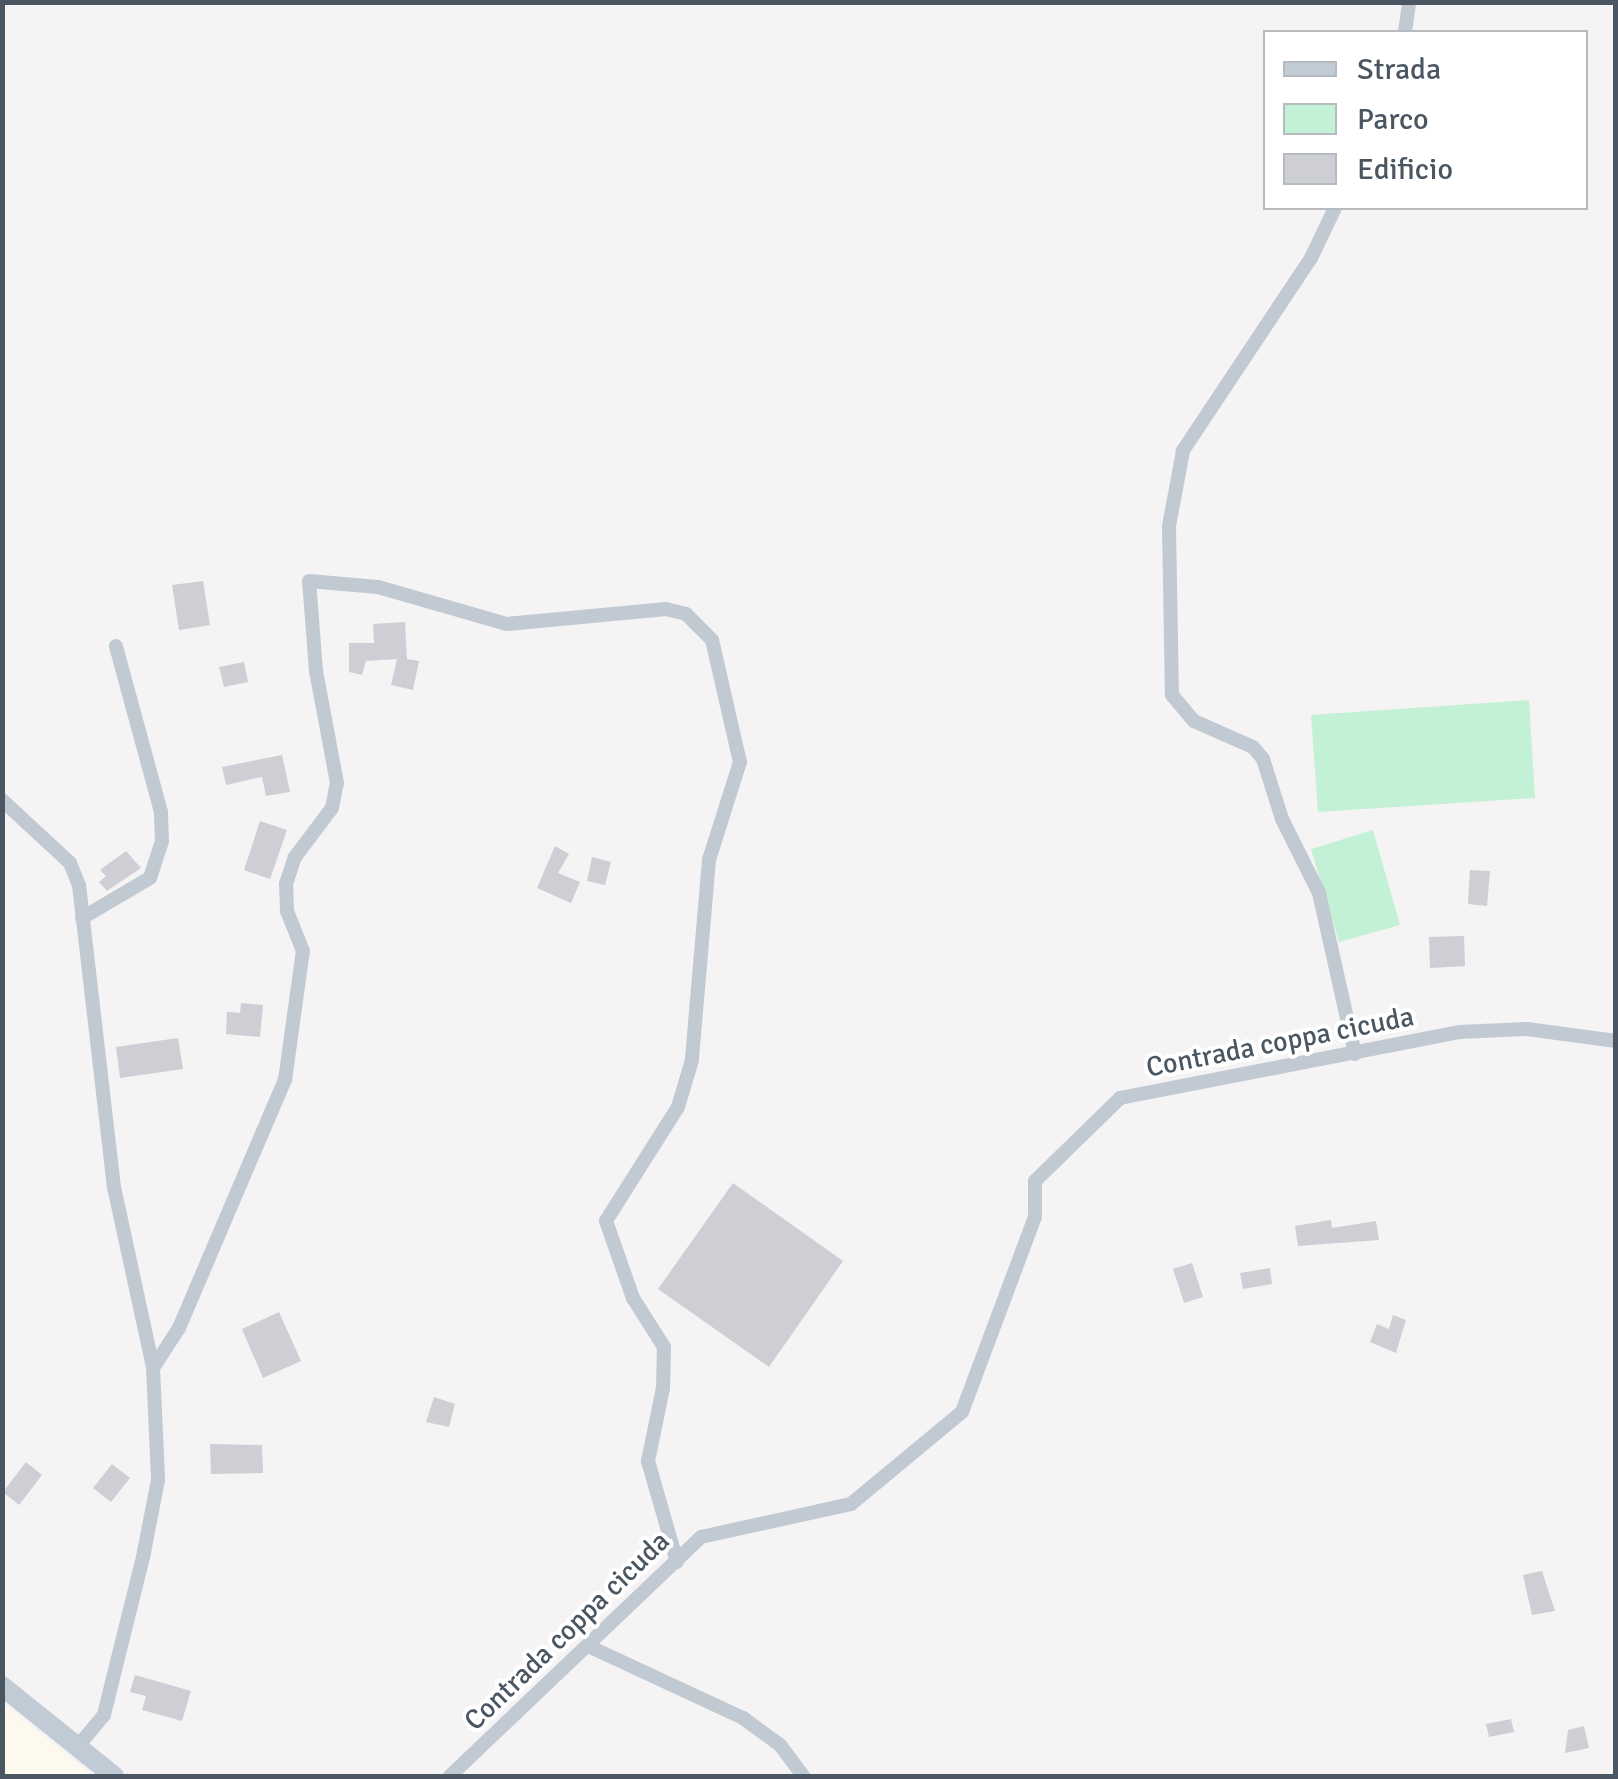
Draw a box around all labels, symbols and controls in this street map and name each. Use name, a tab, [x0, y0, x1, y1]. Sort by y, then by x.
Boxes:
legend	[1263, 30, 1588, 210]
text: Strada	[1357, 51, 1441, 88]
text: Parco	[1357, 101, 1429, 138]
text: Edificio	[1357, 151, 1453, 188]
street label: Contrada coppa cicuda	[1143, 1000, 1417, 1084]
street label: Contrada coppa cicuda	[458, 1524, 676, 1738]

